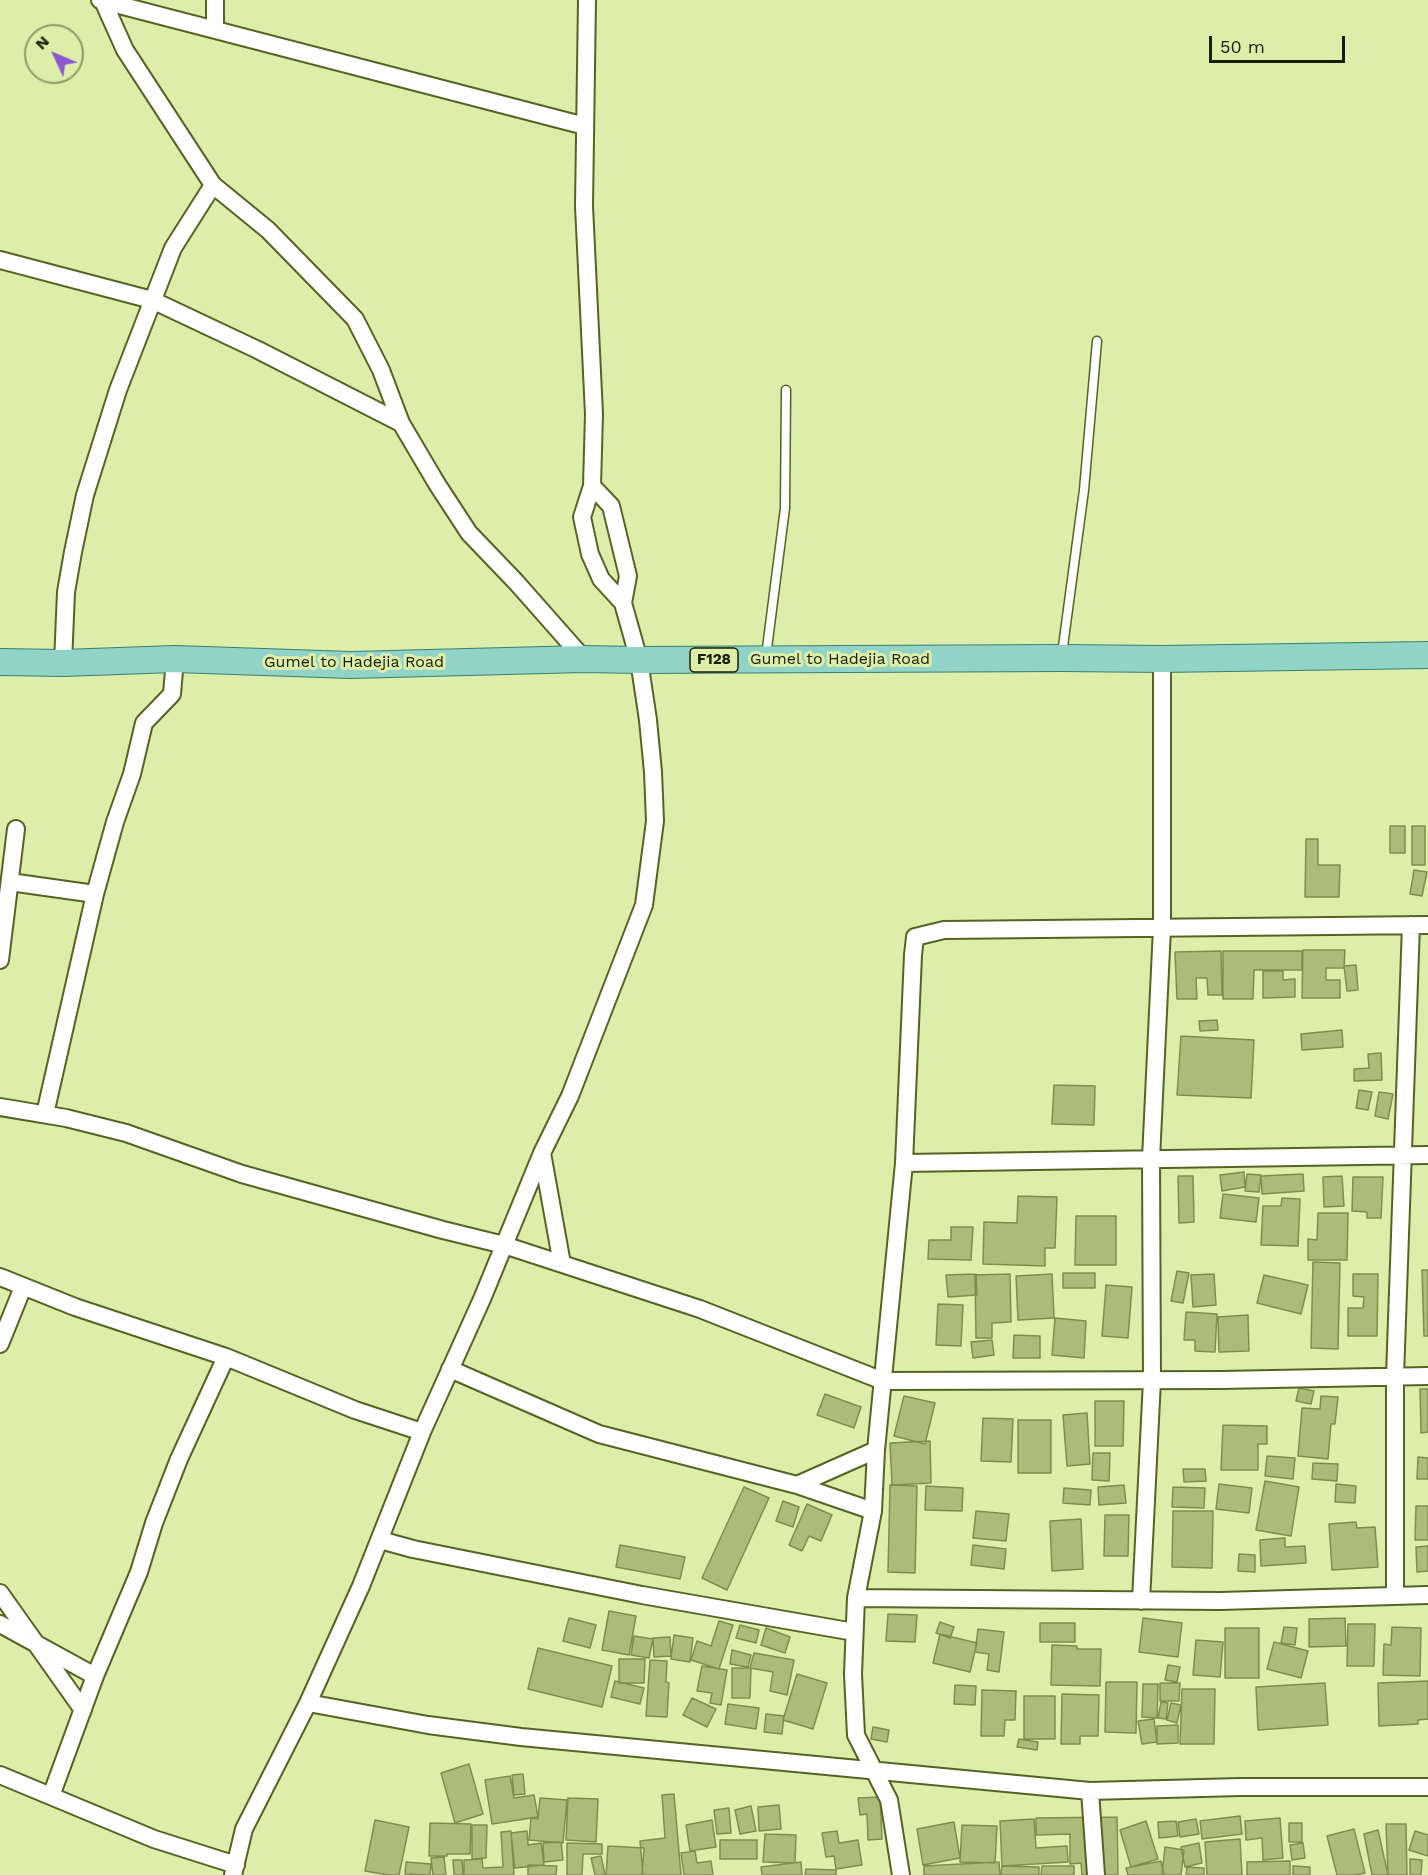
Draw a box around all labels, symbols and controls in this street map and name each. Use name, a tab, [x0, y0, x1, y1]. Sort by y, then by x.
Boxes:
north arrow	[24, 24, 84, 84]
scale bar	[1212, 24, 1348, 62]
text: N	[31, 32, 53, 53]
text: 50 m	[1220, 36, 1265, 57]
road number: F128	[690, 648, 738, 672]
street label: Gumel to Hadejia Road	[750, 649, 930, 669]
street label: Gumel to Hadejia Road	[264, 652, 444, 672]

